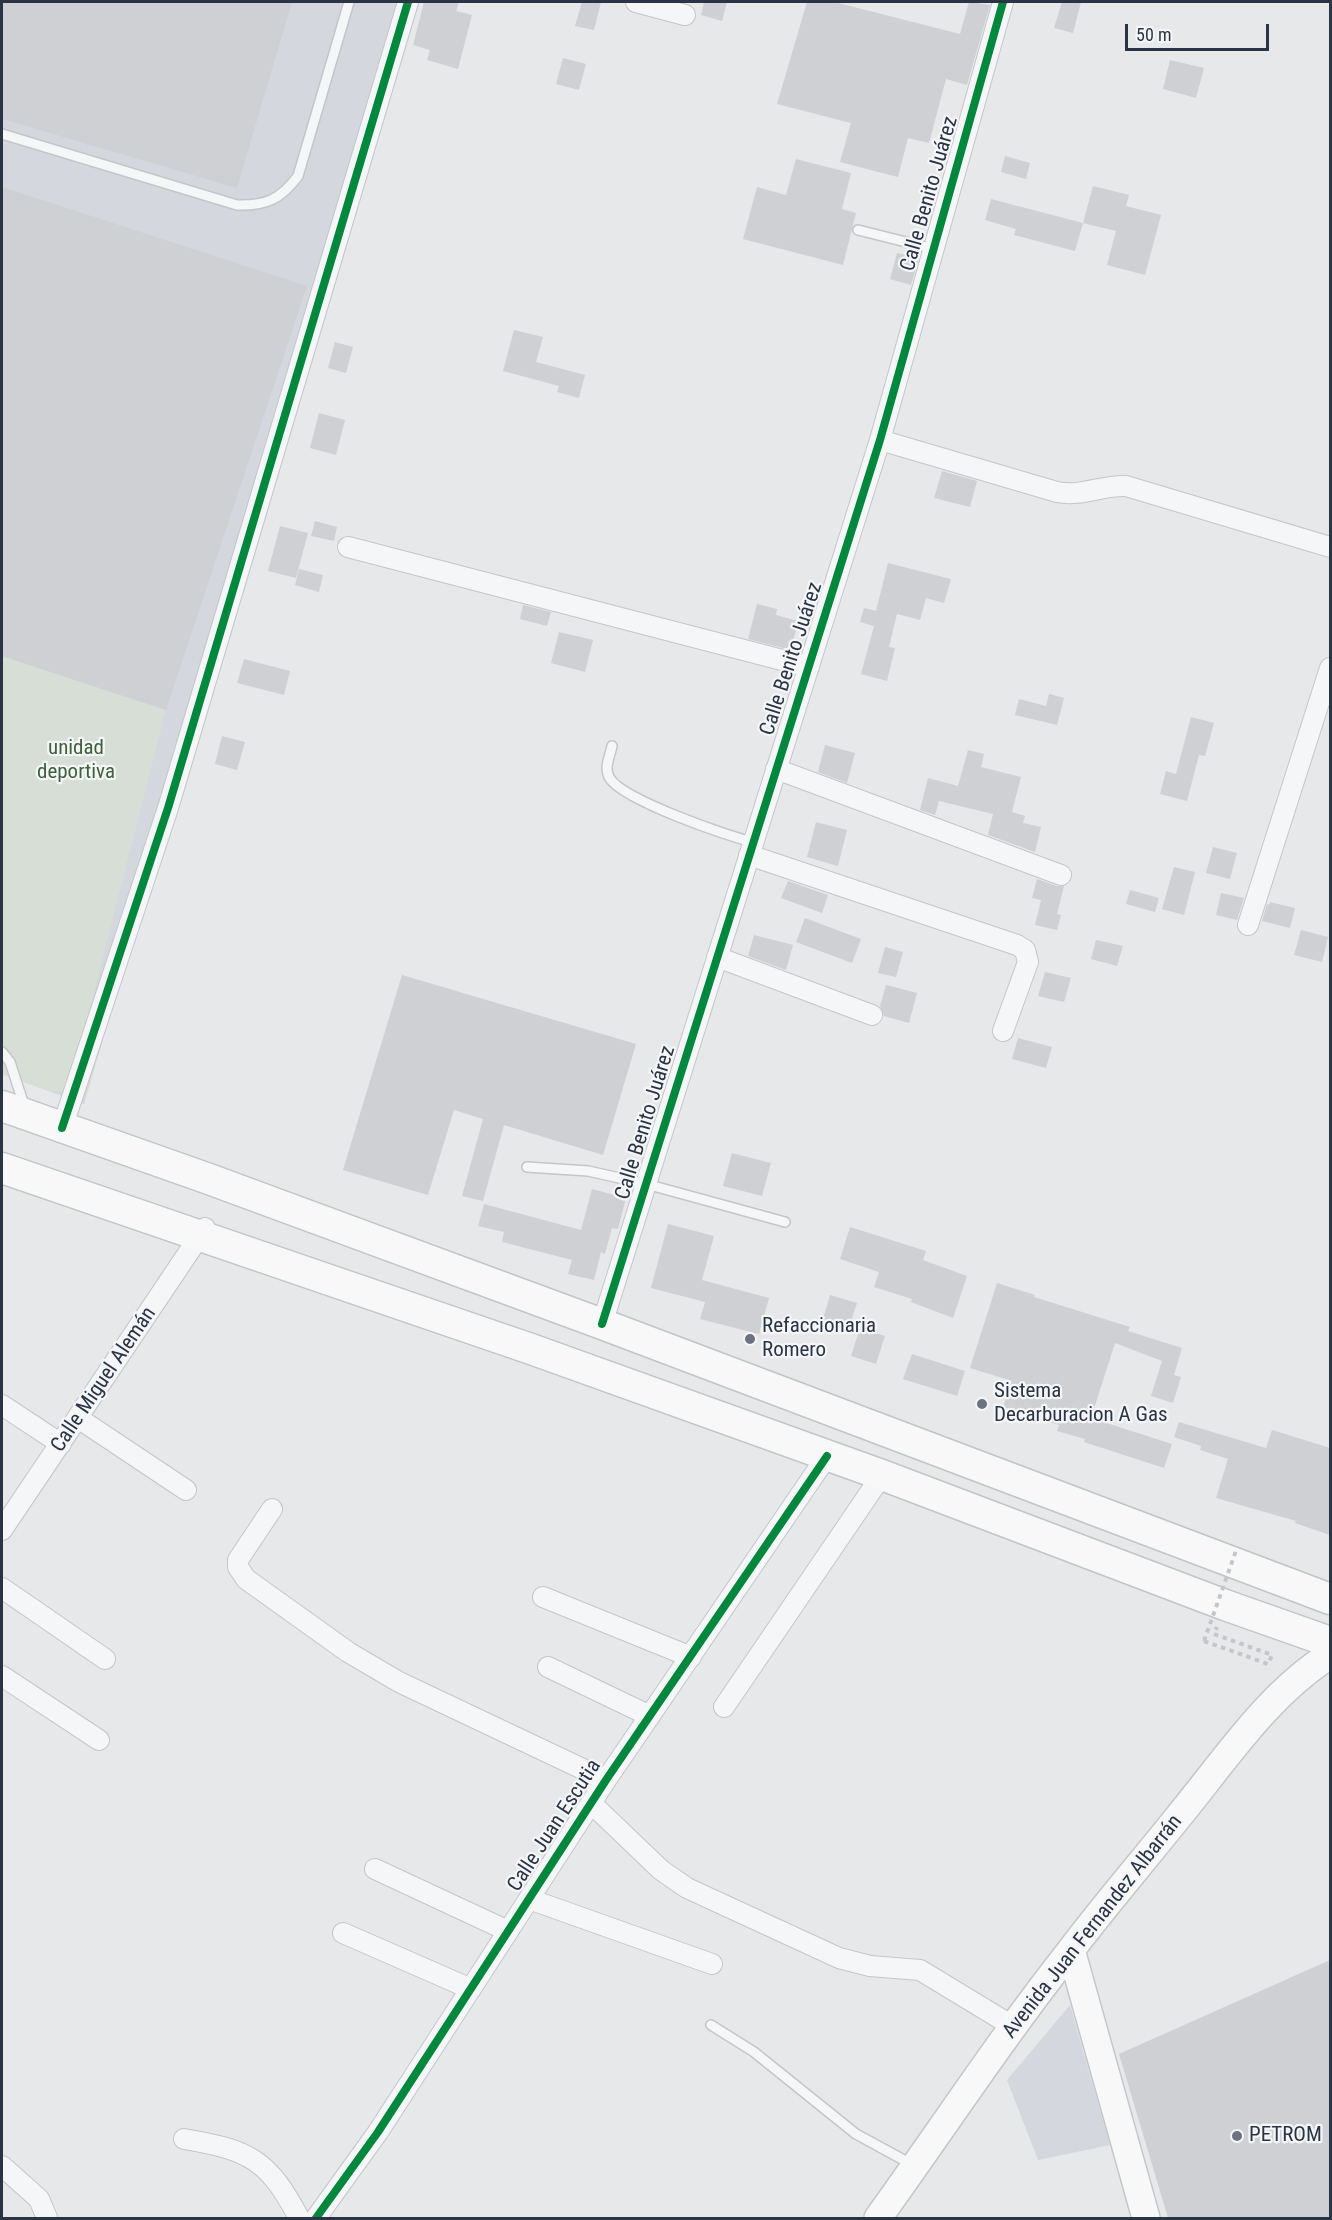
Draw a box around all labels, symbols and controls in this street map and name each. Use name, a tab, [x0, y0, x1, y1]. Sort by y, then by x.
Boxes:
scale bar	[1128, 12, 1272, 50]
text: 50 m	[1136, 24, 1171, 45]
street label: Calle Benito Juárez	[896, 114, 964, 274]
street label: Calle Benito Juárez	[755, 579, 829, 739]
park label: unidad deportiva	[37, 736, 115, 786]
street label: Calle Benito Juárez	[611, 1043, 681, 1203]
street label: Calle Miguel Alemán	[46, 1303, 162, 1457]
place label: Refaccionaria Romero	[762, 1314, 876, 1364]
marker: Refaccionaria Romero	[743, 1332, 757, 1346]
place label: Sistema Decarburacion A Gas	[994, 1379, 1168, 1429]
marker: Sistema Decarburacion A Gas	[975, 1397, 989, 1411]
street label: Calle Juan Escutia	[503, 1755, 607, 1897]
street label: Avenida Juan Fernandez Albarrán	[998, 1810, 1188, 2044]
place label: PETROM	[1249, 2123, 1322, 2149]
marker: PETROM	[1230, 2129, 1244, 2143]

